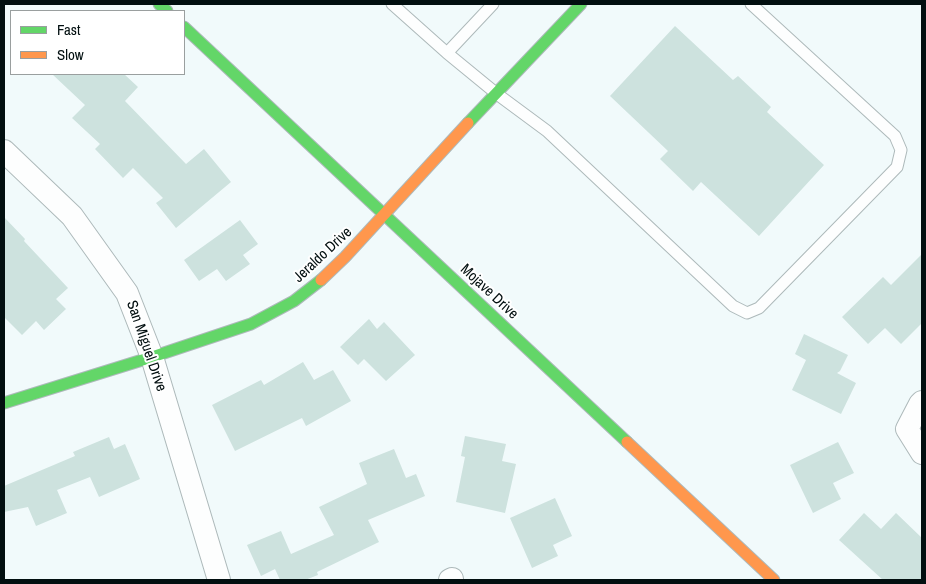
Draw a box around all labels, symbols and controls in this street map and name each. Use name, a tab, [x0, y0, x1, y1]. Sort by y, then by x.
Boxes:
legend	[10, 10, 185, 75]
text: Fast	[57, 19, 80, 40]
text: Slow	[57, 44, 84, 65]
street label: Jeraldo Drive	[290, 223, 356, 287]
street label: Mojave Drive	[456, 261, 522, 323]
street label: San Miguel Drive	[122, 298, 170, 394]

